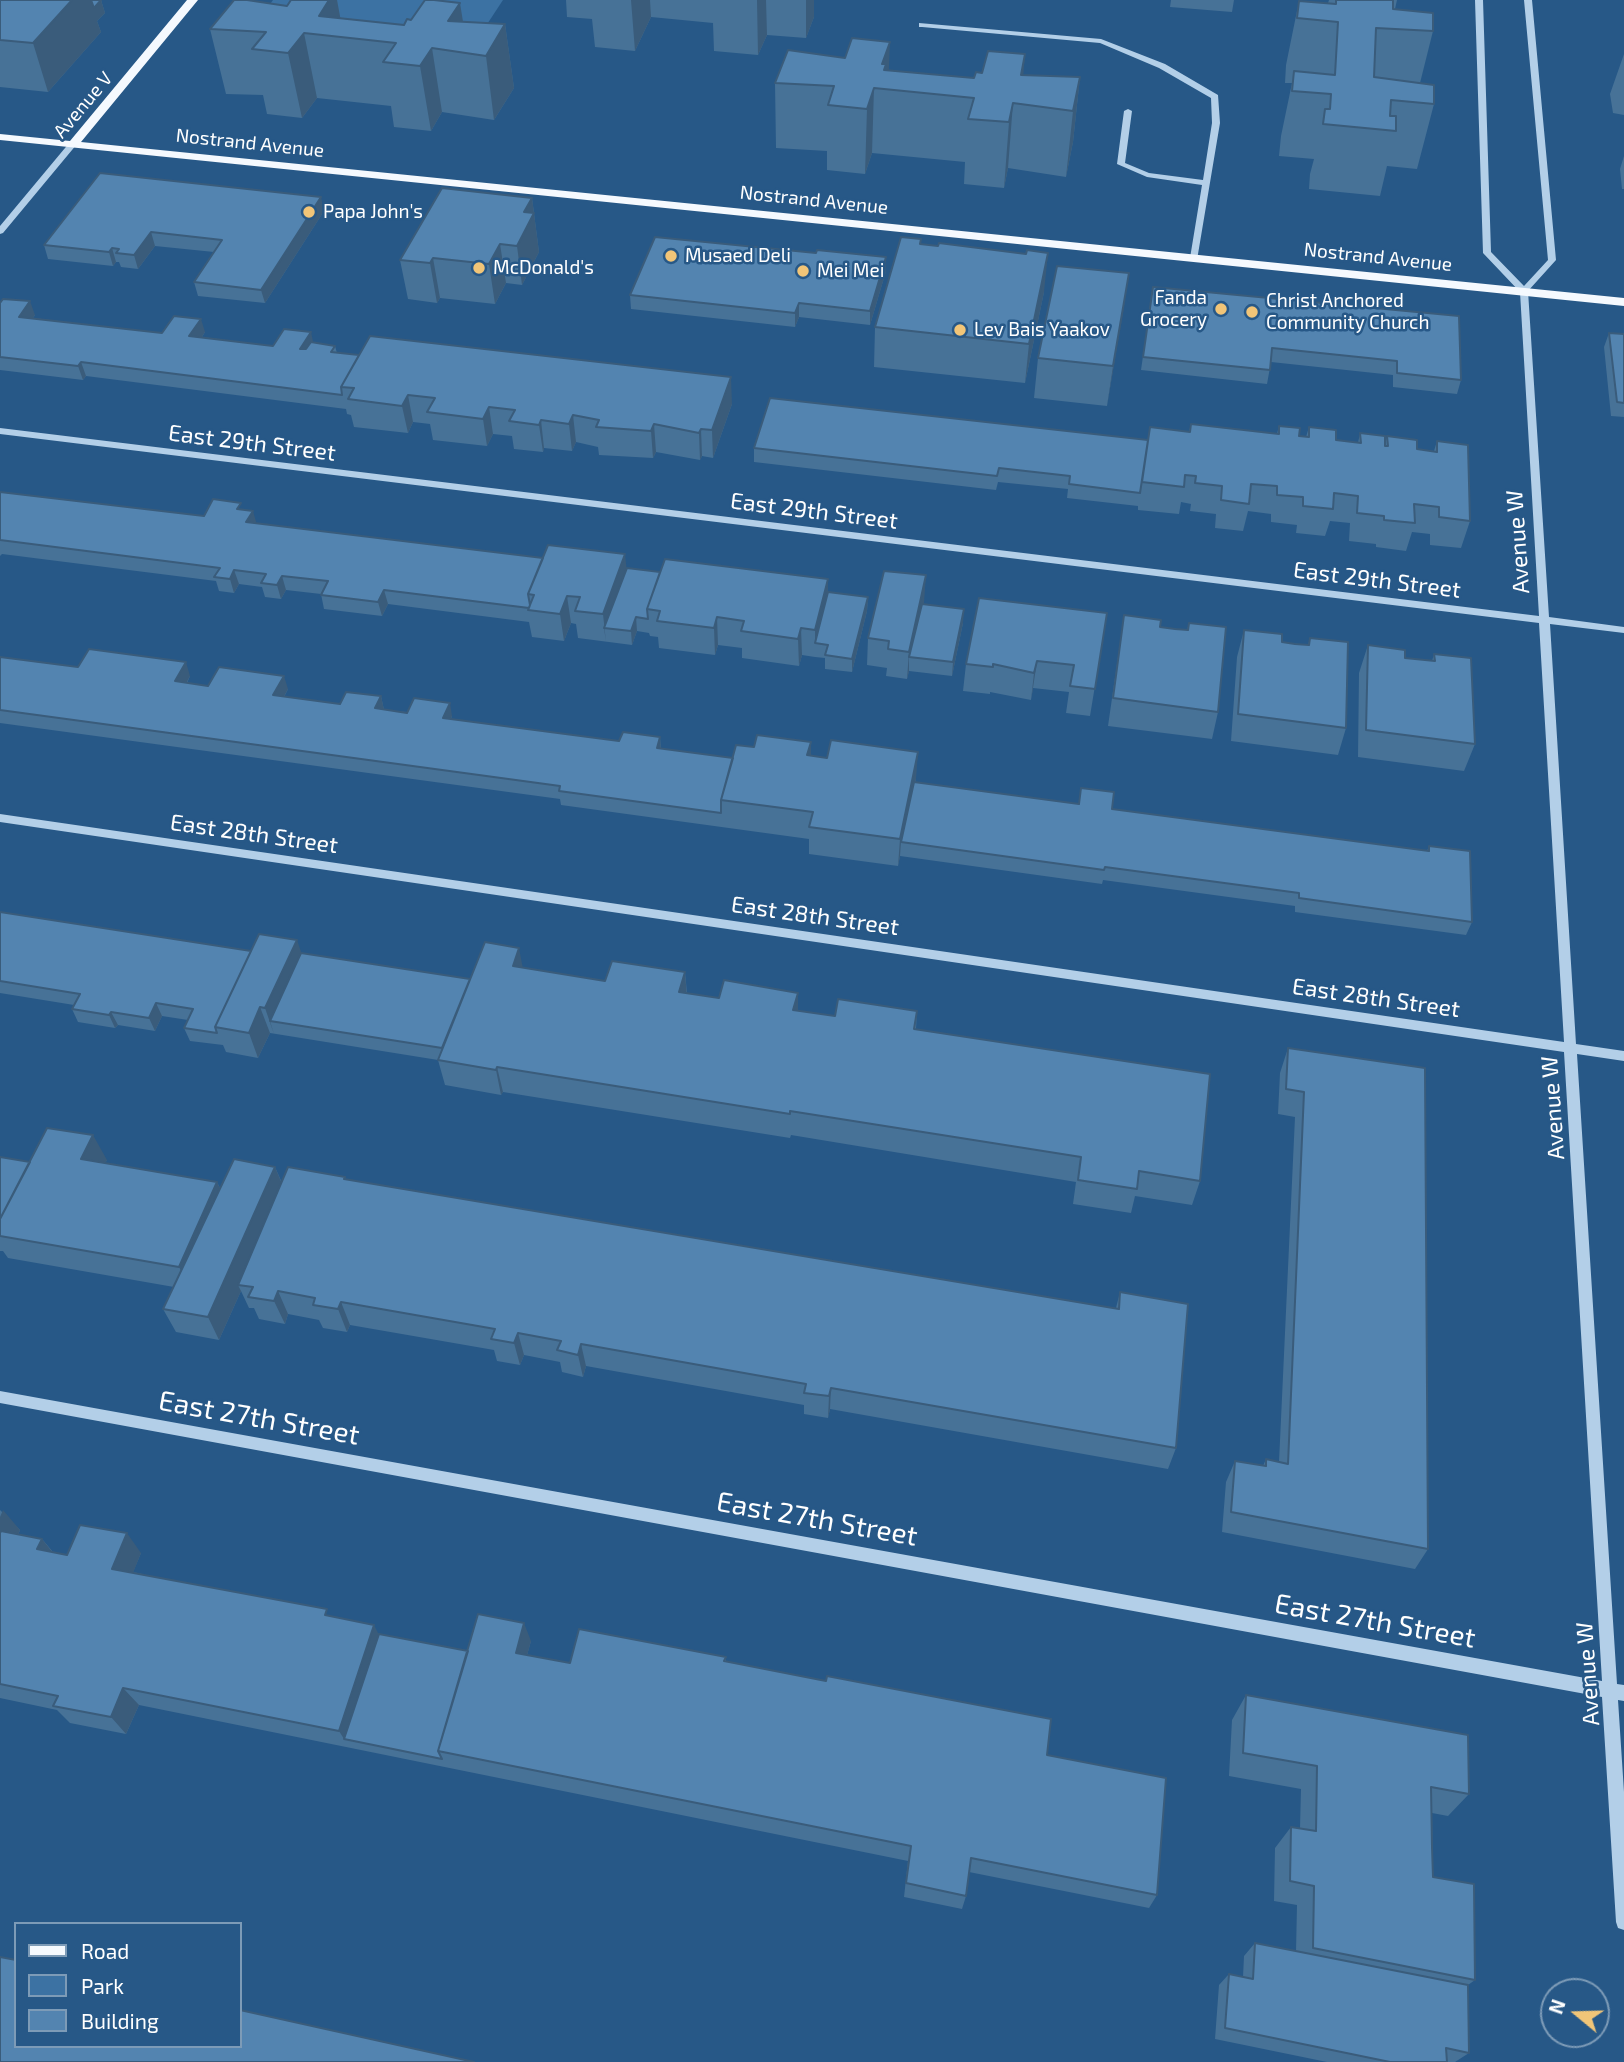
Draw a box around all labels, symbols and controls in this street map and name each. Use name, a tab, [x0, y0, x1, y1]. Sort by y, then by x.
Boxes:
street label: Avenue V	[49, 67, 117, 143]
street label: Nostrand Avenue	[175, 124, 325, 162]
street label: Nostrand Avenue	[739, 181, 889, 219]
place label: Papa John's	[323, 201, 423, 223]
marker: Papa John's	[301, 204, 317, 220]
street label: Nostrand Avenue	[1303, 238, 1453, 276]
place label: Musaed Deli	[685, 245, 791, 267]
marker: Musaed Deli	[663, 248, 679, 264]
place label: McDonald's	[493, 257, 594, 279]
marker: McDonald's	[471, 260, 487, 276]
place label: Mei Mei	[817, 260, 884, 282]
marker: Mei Mei	[795, 263, 811, 279]
place label: Fanda Grocery	[1140, 287, 1207, 331]
place label: Christ Anchored Community Church	[1266, 290, 1429, 334]
marker: Fanda Grocery	[1213, 301, 1229, 317]
marker: Christ Anchored Community Church	[1244, 304, 1260, 320]
place label: Lev Bais Yaakov	[974, 319, 1110, 341]
marker: Lev Bais Yaakov	[952, 322, 968, 338]
street label: East 29th Street	[167, 419, 337, 467]
street label: East 29th Street	[729, 487, 899, 535]
street label: Avenue W	[1501, 489, 1535, 595]
street label: East 29th Street	[1292, 556, 1462, 604]
street label: East 28th Street	[168, 809, 340, 859]
street label: East 28th Street	[729, 891, 901, 941]
street label: East 28th Street	[1290, 973, 1462, 1023]
street label: Avenue W	[1536, 1055, 1570, 1161]
street label: East 27th Street	[156, 1384, 362, 1452]
street label: East 27th Street	[714, 1485, 920, 1553]
street label: East 27th Street	[1272, 1587, 1478, 1655]
street label: Avenue W	[1571, 1621, 1605, 1727]
legend	[14, 1922, 242, 2048]
text: Road	[81, 1938, 129, 1963]
text: Park	[81, 1973, 124, 1998]
north arrow	[1540, 1978, 1610, 2048]
text: N	[1543, 1996, 1570, 2017]
text: Building	[81, 2008, 159, 2033]

